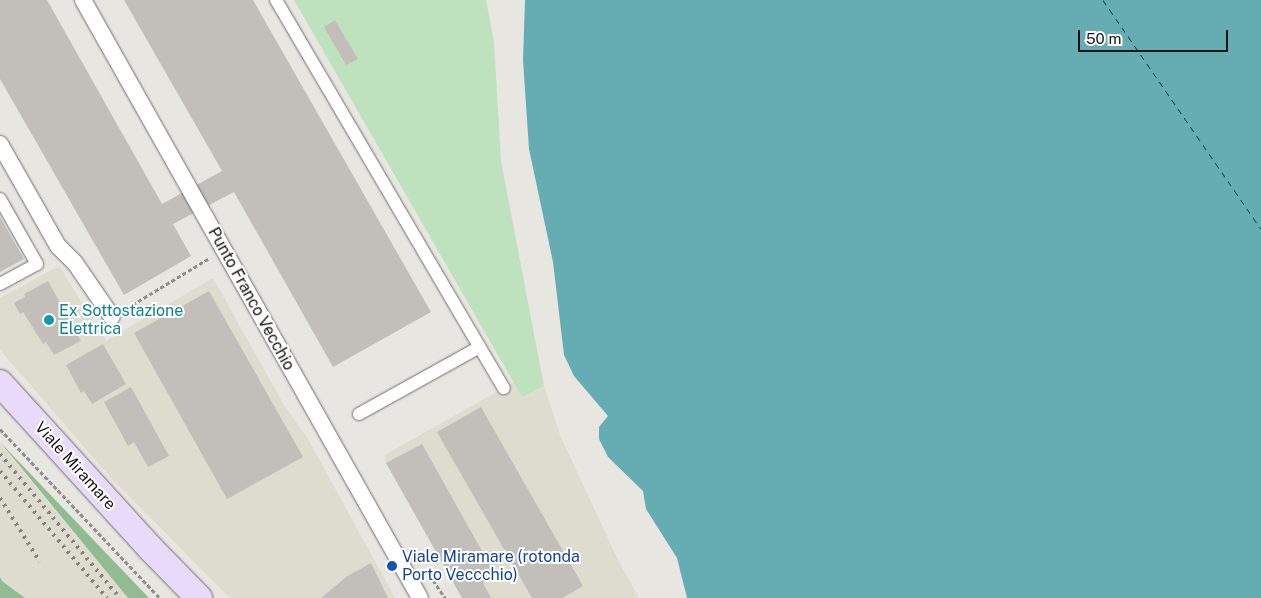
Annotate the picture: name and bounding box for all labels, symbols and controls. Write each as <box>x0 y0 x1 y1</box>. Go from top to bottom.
scale bar <box>1081 20 1231 52</box>
text: 50 m <box>1086 30 1121 47</box>
street label: Punto Franco Vecchio <box>204 224 298 374</box>
place label: Ex Sottostazione Elettrica <box>59 301 183 339</box>
marker: Ex Sottostazione Elettrica <box>43 314 55 326</box>
street label: Viale Miramare <box>30 418 120 514</box>
place label: Viale Miramare (rotonda Porto Veccchio) <box>402 547 580 585</box>
marker: Viale Miramare (rotonda Porto Veccchio) <box>386 560 398 572</box>

